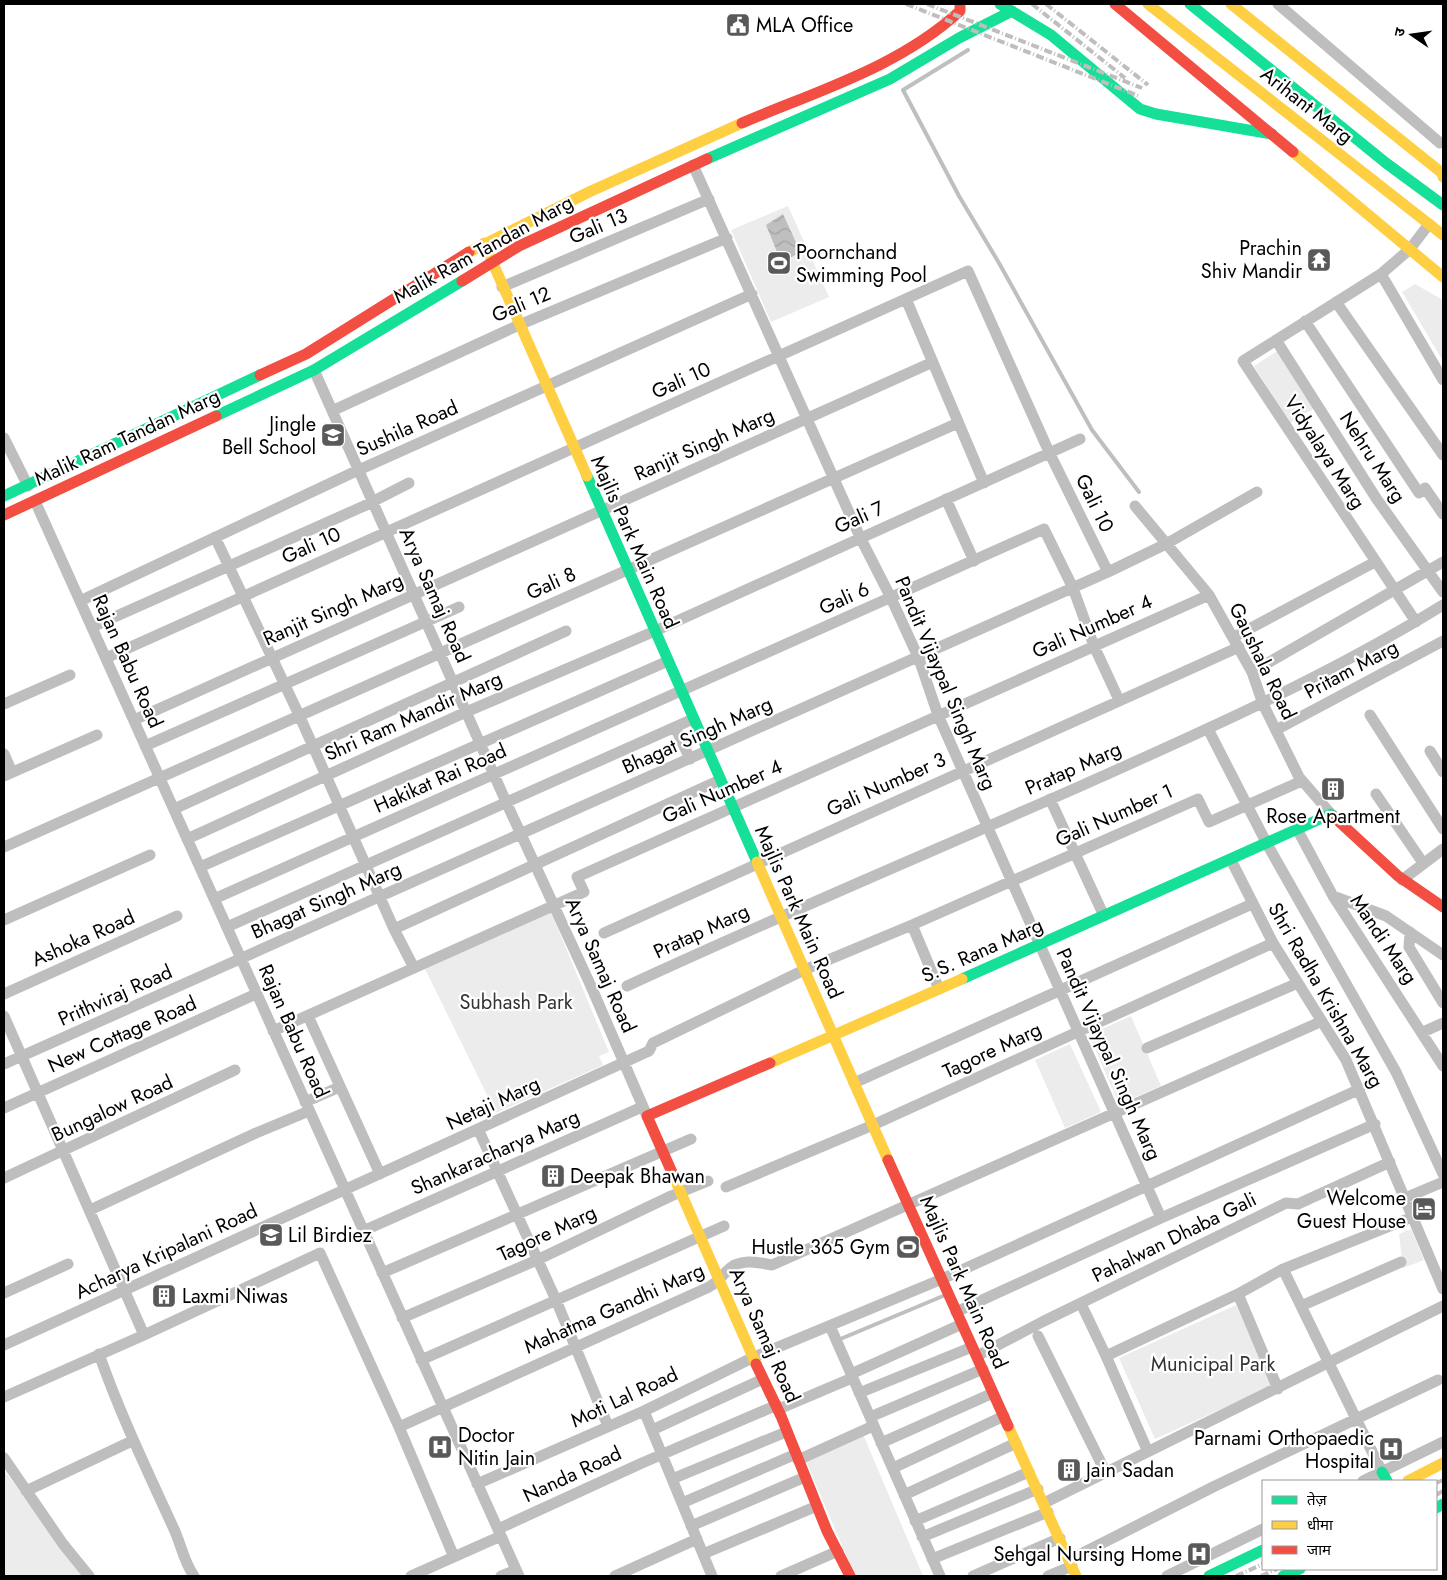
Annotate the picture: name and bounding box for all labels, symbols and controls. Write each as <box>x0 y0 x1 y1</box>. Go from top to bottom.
north arrow <box>1387 10 1437 60</box>
place label: MLA Office <box>756 11 853 40</box>
public building icon: MLA Office <box>725 12 751 38</box>
text: उ <box>1389 25 1410 38</box>
street label: Arihant Marg <box>1254 60 1359 151</box>
street label: Malik Ram Tandan Marg <box>388 188 578 311</box>
street label: Gali 13 <box>565 201 632 252</box>
place label: Prachin Shiv Mandir <box>1201 234 1302 286</box>
place label: Poornchand Swimming Pool <box>796 238 927 290</box>
temple icon: Prachin Shiv Mandir <box>1306 247 1332 273</box>
sports icon: Poornchand Swimming Pool <box>766 250 792 276</box>
street label: Gali 12 <box>487 279 555 330</box>
street label: Gali 10 <box>647 355 715 406</box>
street label: Malik Ram Tandan Marg <box>30 382 225 493</box>
street label: Vidyalaya Marg <box>1277 390 1372 515</box>
street label: Sushila Road <box>352 393 463 464</box>
street label: Ranjit Singh Marg <box>629 401 779 488</box>
street label: Nehru Marg <box>1332 406 1413 509</box>
place label: Jingle Bell School <box>222 410 316 462</box>
school or university icon: Jingle Bell School <box>320 422 346 448</box>
street label: Majlis Park Main Road <box>583 451 686 634</box>
street label: Gali 10 <box>1068 469 1121 537</box>
street label: Gali 7 <box>830 494 889 541</box>
street label: Gali 10 <box>277 520 345 571</box>
street label: Arya Samaj Road <box>392 523 477 667</box>
street label: Gali 8 <box>522 560 581 607</box>
street label: Ranjit Singh Marg <box>258 566 408 653</box>
street label: Pandit Vijaypal Singh Marg <box>887 572 1004 795</box>
street label: Gali 6 <box>814 575 874 622</box>
street label: Gali Number 4 <box>1027 587 1157 666</box>
street label: Rajan Babu Road <box>85 590 170 733</box>
street label: Gaushala Road <box>1222 598 1303 725</box>
street label: Pritam Marg <box>1299 633 1403 706</box>
street label: Shri Ram Mandir Marg <box>320 664 507 769</box>
street label: Bhagat Singh Marg <box>618 689 777 782</box>
street label: Pratap Marg <box>1020 734 1126 803</box>
street label: Hakikat Rai Road <box>369 736 511 821</box>
street label: Gali Number 3 <box>822 745 951 824</box>
street label: Gali Number 4 <box>657 752 787 831</box>
building icon: Rose Apartment <box>1320 776 1346 802</box>
street label: Gali Number 1 <box>1051 777 1178 854</box>
place label: Rose Apartment <box>1266 802 1400 831</box>
street label: Majlis Park Main Road <box>747 821 850 1004</box>
street label: Bhagat Singh Marg <box>247 854 406 947</box>
street label: Mandi Marg <box>1343 889 1424 990</box>
street label: Arya Samaj Road <box>558 893 643 1037</box>
street label: Pratap Marg <box>649 897 754 966</box>
street label: Shri Radha Krishna Marg <box>1261 897 1391 1093</box>
street label: Ashoka Road <box>27 903 139 974</box>
street label: S.S. Rana Marg <box>917 911 1048 990</box>
street label: Pandit Vijaypal Singh Marg <box>1049 943 1168 1165</box>
street label: Prithviraj Road <box>53 957 177 1034</box>
street label: Rajan Babu Road <box>251 960 336 1103</box>
park label: Subhash Park <box>459 988 573 1017</box>
street label: New Cottage Road <box>43 989 201 1080</box>
street label: Tagore Marg <box>938 1015 1046 1086</box>
street label: Bungalow Road <box>47 1068 178 1149</box>
street label: Netaji Marg <box>442 1069 545 1138</box>
street label: Shankaracharya Marg <box>406 1102 584 1203</box>
place label: Deepak Bhawan <box>570 1162 705 1191</box>
building icon: Deepak Bhawan <box>540 1163 566 1189</box>
place label: Welcome Guest House <box>1297 1184 1406 1236</box>
street label: Pahalwan Dhaba Gali <box>1087 1185 1262 1290</box>
street label: Majlis Park Main Road <box>912 1191 1015 1374</box>
street label: Acharya Kripalani Road <box>70 1196 262 1306</box>
hotel icon: Welcome Guest House <box>1411 1196 1437 1222</box>
street label: Tagore Marg <box>493 1198 601 1269</box>
place label: Lil Birdiez <box>288 1221 372 1250</box>
school or university icon: Lil Birdiez <box>258 1222 284 1248</box>
place label: Hustle 365 Gym <box>752 1233 890 1262</box>
sports icon: Hustle 365 Gym <box>895 1234 921 1260</box>
street label: Mahatma Gandhi Marg <box>519 1256 709 1361</box>
street label: Arya Samaj Road <box>722 1263 807 1407</box>
place label: Laxmi Niwas <box>182 1282 288 1311</box>
building icon: Laxmi Niwas <box>151 1283 177 1309</box>
park label: Municipal Park <box>1151 1350 1275 1379</box>
street label: Moti Lal Road <box>566 1360 683 1435</box>
place label: Doctor Nitin Jain <box>458 1421 535 1473</box>
place label: Parnami Orthopaedic Hospital <box>1194 1424 1374 1476</box>
hospital icon: Doctor Nitin Jain <box>427 1434 453 1460</box>
hospital icon: Parnami Orthopaedic Hospital <box>1378 1436 1404 1462</box>
street label: Nanda Road <box>518 1439 626 1510</box>
place label: Jain Sadan <box>1083 1456 1174 1485</box>
building icon: Jain Sadan <box>1056 1457 1082 1483</box>
legend <box>1262 1480 1437 1570</box>
text: तेज़ <box>1307 1489 1328 1511</box>
text: धीमा <box>1307 1514 1334 1536</box>
text: जाम <box>1307 1539 1332 1561</box>
place label: Sehgal Nursing Home <box>993 1540 1182 1569</box>
hospital icon: Sehgal Nursing Home <box>1186 1541 1212 1567</box>

